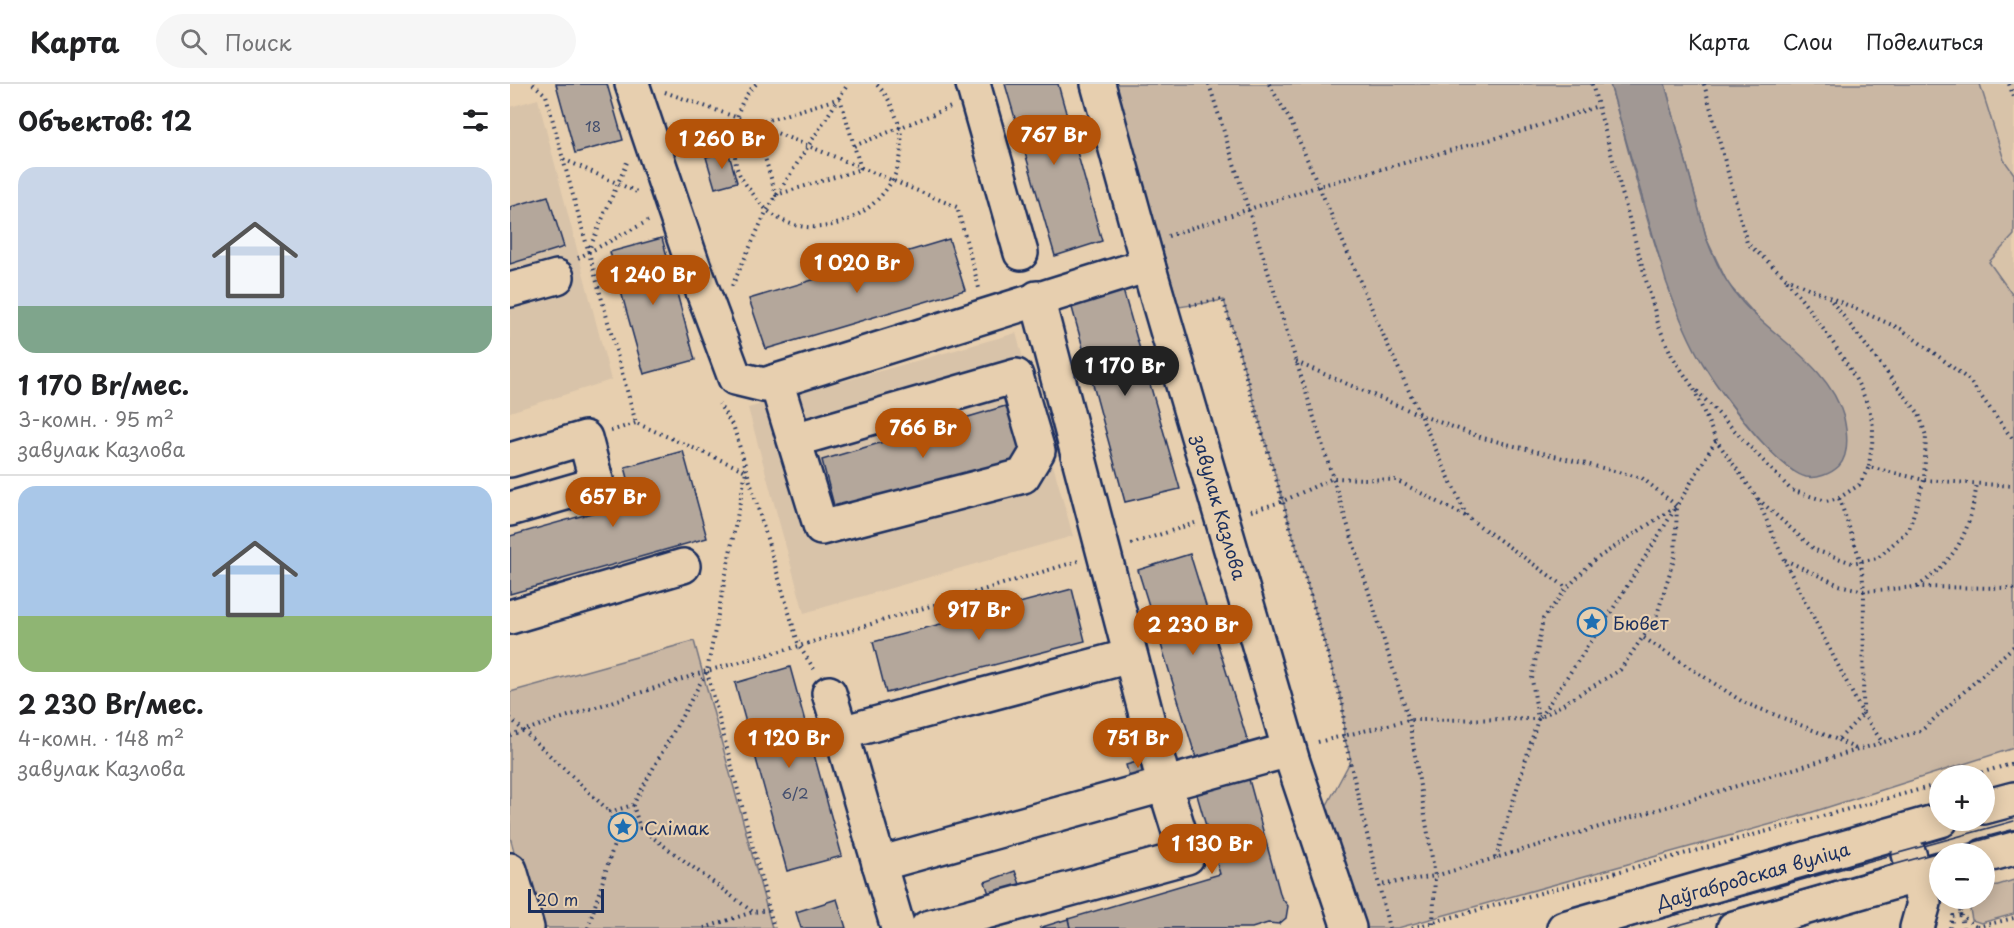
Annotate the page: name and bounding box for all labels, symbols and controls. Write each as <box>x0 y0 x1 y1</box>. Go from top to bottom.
search box <box>156 14 576 68</box>
text: Карта <box>30 20 120 63</box>
icon: search <box>177 25 210 58</box>
text: Поиск <box>225 25 292 58</box>
text: Карта <box>1688 25 1750 57</box>
text: Слои <box>1783 25 1833 57</box>
text: Поделиться <box>1866 25 1984 57</box>
text: Объектов: 12 <box>18 101 192 140</box>
icon: filters <box>459 104 492 137</box>
house number: 18 <box>585 114 601 137</box>
pin: 767 Br <box>1005 115 1103 166</box>
pin: 1 260 Br <box>660 119 784 170</box>
text: 767 Br <box>1021 119 1087 149</box>
text: 1 260 Br <box>679 123 765 153</box>
icon: home <box>201 206 309 314</box>
pin: 1 020 Br <box>795 243 919 294</box>
text: 1 020 Br <box>814 247 900 277</box>
pin: 1 240 Br <box>591 255 715 306</box>
text: 1 240 Br <box>610 259 696 289</box>
pin: 1 170 Br <box>1063 346 1187 397</box>
text: 1 170 Br <box>1085 350 1165 380</box>
text: 1 170 Br/мес. <box>18 365 189 404</box>
text: 3-комн. · 95 m² <box>18 404 174 434</box>
pin: 766 Br <box>874 408 972 459</box>
text: 766 Br <box>889 412 957 442</box>
street label: завулак Казлова <box>1186 430 1254 584</box>
text: завулак Казлова <box>18 434 185 464</box>
pin: 657 Br <box>564 477 662 528</box>
text: 657 Br <box>579 481 647 511</box>
icon: home <box>201 525 309 633</box>
pin: 917 Br <box>930 590 1028 641</box>
text: 917 Br <box>948 594 1010 624</box>
pin: 2 230 Br <box>1131 605 1255 656</box>
place icon: Бювет <box>1576 606 1608 638</box>
text: 2 230 Br <box>1148 609 1238 639</box>
place label: Бювет <box>1613 609 1669 636</box>
text: 2 230 Br/мес. <box>18 684 204 723</box>
pin: 1 120 Br <box>727 718 851 769</box>
pin: 751 Br <box>1089 718 1187 769</box>
text: 1 120 Br <box>748 722 830 752</box>
text: 751 Br <box>1107 722 1169 752</box>
text: 4-комн. · 148 m² <box>18 723 184 753</box>
text: завулак Казлова <box>18 753 185 783</box>
map controls <box>1929 765 1995 909</box>
button: + <box>1929 765 1995 831</box>
house number: 6/2 <box>781 781 809 804</box>
place icon: Слімак <box>607 811 639 843</box>
place label: Слімак <box>644 814 709 841</box>
pin: 1 130 Br <box>1150 824 1274 875</box>
text: 1 130 Br <box>1172 828 1252 858</box>
street label: Даўгабродская вуліца <box>1652 834 1853 916</box>
button: − <box>1929 843 1995 909</box>
scale bar <box>528 886 604 914</box>
text: 20 m <box>537 887 578 911</box>

